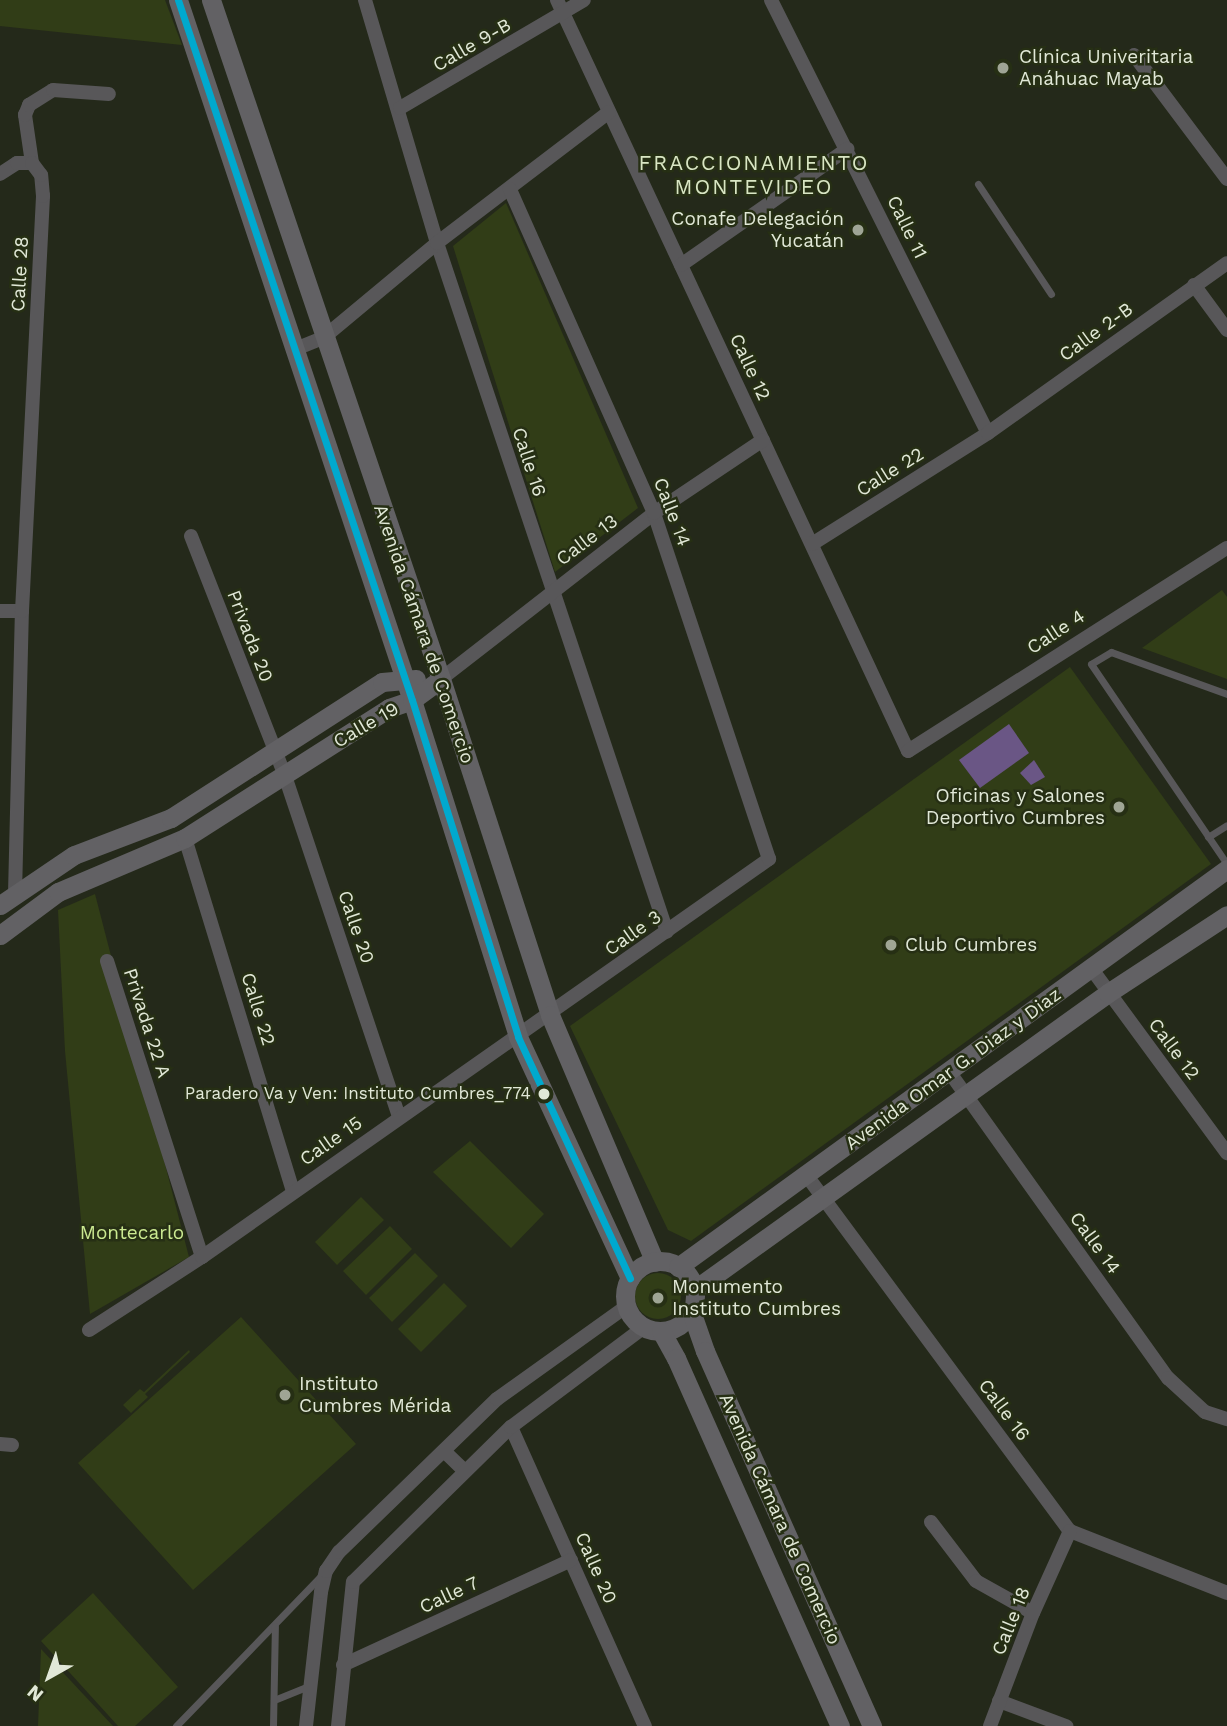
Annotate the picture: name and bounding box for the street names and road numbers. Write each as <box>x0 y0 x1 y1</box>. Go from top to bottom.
street label: Calle 9-B <box>429 13 515 77</box>
street label: Calle 11 <box>882 192 932 262</box>
street label: Calle 28 <box>7 236 33 312</box>
street label: Calle 2-B <box>1055 298 1137 366</box>
street label: Calle 12 <box>725 330 775 404</box>
street label: Calle 16 <box>507 424 551 500</box>
street label: Calle 22 <box>852 442 928 502</box>
street label: Calle 14 <box>648 474 696 550</box>
street label: Avenida Cámara de Comercio <box>369 501 479 767</box>
street label: Calle 13 <box>552 509 622 571</box>
street label: Privada 20 <box>222 587 278 685</box>
street label: Calle 4 <box>1023 605 1089 659</box>
street label: Calle 19 <box>329 697 403 753</box>
street label: Calle 20 <box>333 887 379 967</box>
street label: Calle 3 <box>600 905 666 961</box>
street label: Privada 22 A <box>118 965 176 1081</box>
street label: Calle 22 <box>236 970 280 1048</box>
street label: Avenida Omar G. Diaz y Diaz <box>840 982 1066 1156</box>
street label: Calle 12 <box>1143 1014 1205 1084</box>
street label: Calle 15 <box>295 1111 367 1171</box>
street label: Calle 14 <box>1065 1207 1125 1279</box>
street label: Calle 16 <box>973 1374 1035 1446</box>
street label: Avenida Cámara de Comercio <box>714 1389 846 1649</box>
street label: Calle 20 <box>570 1529 622 1607</box>
street label: Calle 7 <box>415 1571 483 1619</box>
street label: Calle 18 <box>987 1583 1035 1659</box>

